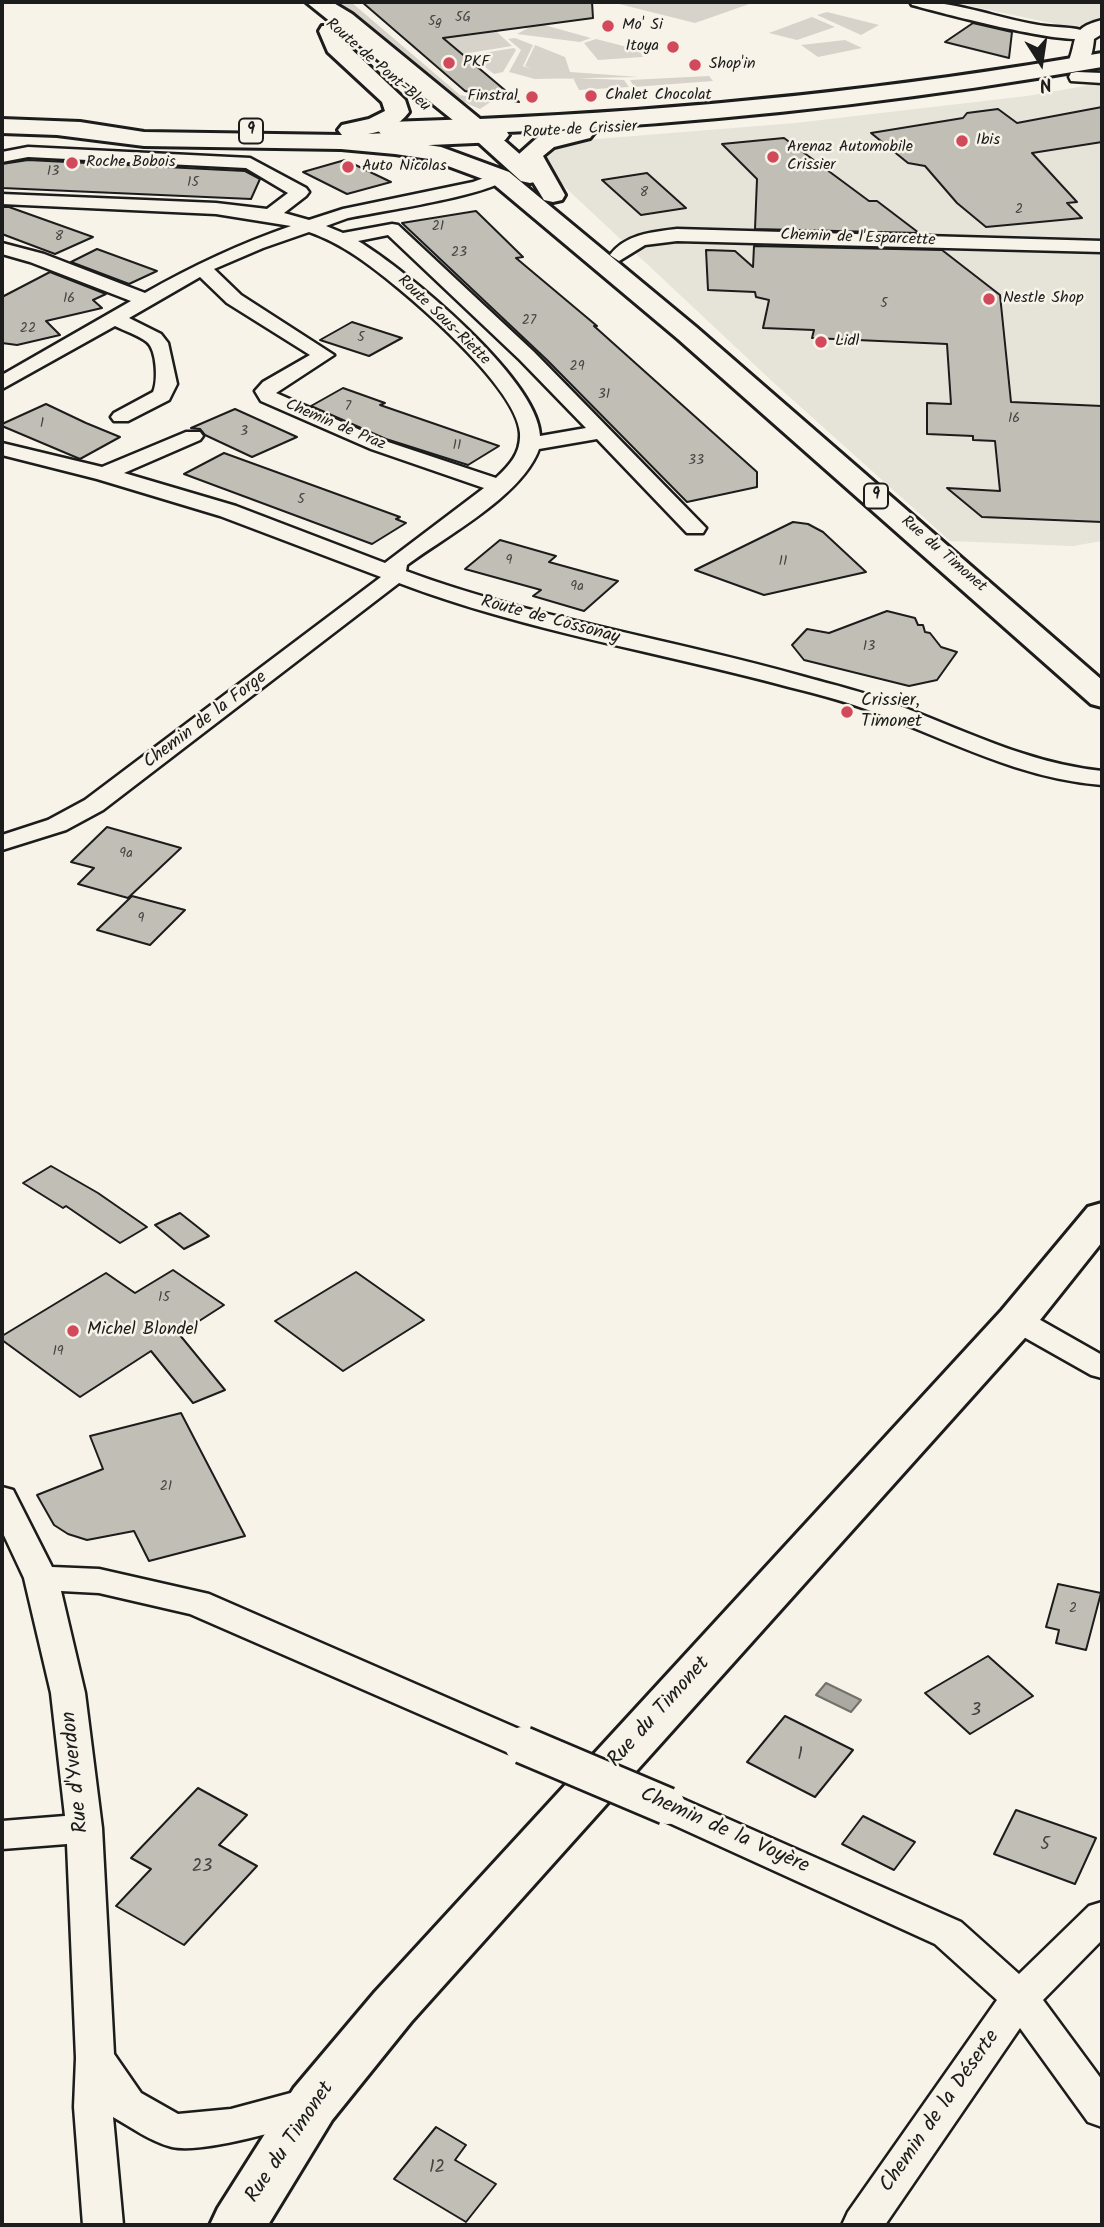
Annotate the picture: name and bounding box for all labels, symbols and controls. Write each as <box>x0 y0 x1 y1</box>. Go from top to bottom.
house number: 5G <box>455 11 471 27</box>
street label: Route de Pont-Bleu <box>321 15 433 117</box>
house number: 5g <box>428 15 442 31</box>
place label: Mo' Si <box>622 16 663 36</box>
marker: Mo' Si <box>600 18 616 34</box>
north arrow <box>1006 28 1076 98</box>
place label: Itoya <box>626 37 659 57</box>
marker: Itoya <box>665 39 681 55</box>
place label: PKF <box>463 53 490 73</box>
marker: PKF <box>441 55 457 71</box>
place label: Shop'in <box>709 55 756 75</box>
marker: Shop'in <box>687 57 703 73</box>
text: N <box>1036 68 1054 99</box>
place label: Chalet Chocolat <box>605 86 712 106</box>
place label: Finstral <box>468 87 518 107</box>
marker: Chalet Chocolat <box>583 88 599 104</box>
marker: Finstral <box>524 89 540 105</box>
street label: Route de Crissier <box>522 118 638 144</box>
road number: 9 <box>239 119 263 144</box>
place label: Ibis <box>976 131 1000 151</box>
marker: Ibis <box>954 133 970 149</box>
place label: Arenaz Automobile Crissier <box>787 138 913 176</box>
marker: Arenaz Automobile Crissier <box>765 149 781 165</box>
place label: Roche Bobois <box>86 153 176 173</box>
marker: Roche Bobois <box>64 155 80 171</box>
place label: Auto Nicolas <box>362 157 447 177</box>
marker: Auto Nicolas <box>340 159 356 175</box>
house number: 13 <box>47 165 59 181</box>
house number: 15 <box>187 176 199 192</box>
house number: 8 <box>640 186 648 202</box>
house number: 2 <box>1015 203 1023 219</box>
house number: 21 <box>432 220 444 236</box>
street label: Chemin de l'Esparcette <box>780 227 936 251</box>
house number: 8 <box>55 230 63 246</box>
house number: 23 <box>451 246 467 262</box>
street label: Route Sous-Riette <box>393 272 493 370</box>
place label: Nestle Shop <box>1003 289 1084 309</box>
marker: Nestle Shop <box>981 291 997 307</box>
house number: 16 <box>63 292 75 308</box>
house number: 5 <box>880 297 888 313</box>
house number: 27 <box>522 314 536 330</box>
house number: 22 <box>20 322 36 338</box>
house number: 5 <box>357 331 365 347</box>
place label: Lidl <box>835 332 859 352</box>
marker: Lidl <box>813 334 829 350</box>
house number: 29 <box>570 360 584 376</box>
house number: 31 <box>598 388 610 404</box>
street label: Chemin de Praz <box>282 396 388 456</box>
house number: 7 <box>345 400 351 416</box>
house number: 16 <box>1008 412 1020 428</box>
house number: 1 <box>40 417 44 433</box>
house number: 3 <box>240 425 248 441</box>
house number: 11 <box>453 439 461 455</box>
house number: 33 <box>688 454 704 470</box>
road number: 9 <box>864 484 888 509</box>
house number: 5 <box>297 493 305 509</box>
street label: Rue du Timonet <box>896 513 990 597</box>
house number: 9 <box>506 554 512 570</box>
house number: 11 <box>779 555 787 571</box>
house number: 9a <box>570 580 584 596</box>
street label: Route de Cossonay <box>478 592 622 650</box>
house number: 13 <box>863 640 875 656</box>
street label: Chemin de la Forge <box>140 668 272 774</box>
place label: Crissier, Timonet <box>861 691 922 734</box>
marker: Crissier, Timonet <box>839 704 855 720</box>
house number: 9a <box>119 847 133 863</box>
house number: 9 <box>138 912 144 928</box>
house number: 15 <box>158 1291 170 1307</box>
place label: Michel Blondel <box>87 1320 198 1342</box>
marker: Michel Blondel <box>65 1323 81 1339</box>
house number: 19 <box>52 1345 64 1361</box>
house number: 21 <box>160 1480 172 1496</box>
house number: 2 <box>1069 1602 1077 1618</box>
street label: Rue du Timonet <box>604 1652 716 1774</box>
house number: 3 <box>971 1701 981 1723</box>
street label: Rue d'Yverdon <box>58 1710 96 1834</box>
house number: 1 <box>797 1745 803 1767</box>
street label: Chemin de la Voyère <box>636 1783 812 1881</box>
house number: 5 <box>1040 1835 1050 1857</box>
house number: 23 <box>192 1857 212 1879</box>
street label: Chemin de la Déserte <box>876 2026 1006 2198</box>
street label: Rue du Timonet <box>241 2078 341 2208</box>
house number: 12 <box>429 2158 445 2180</box>

